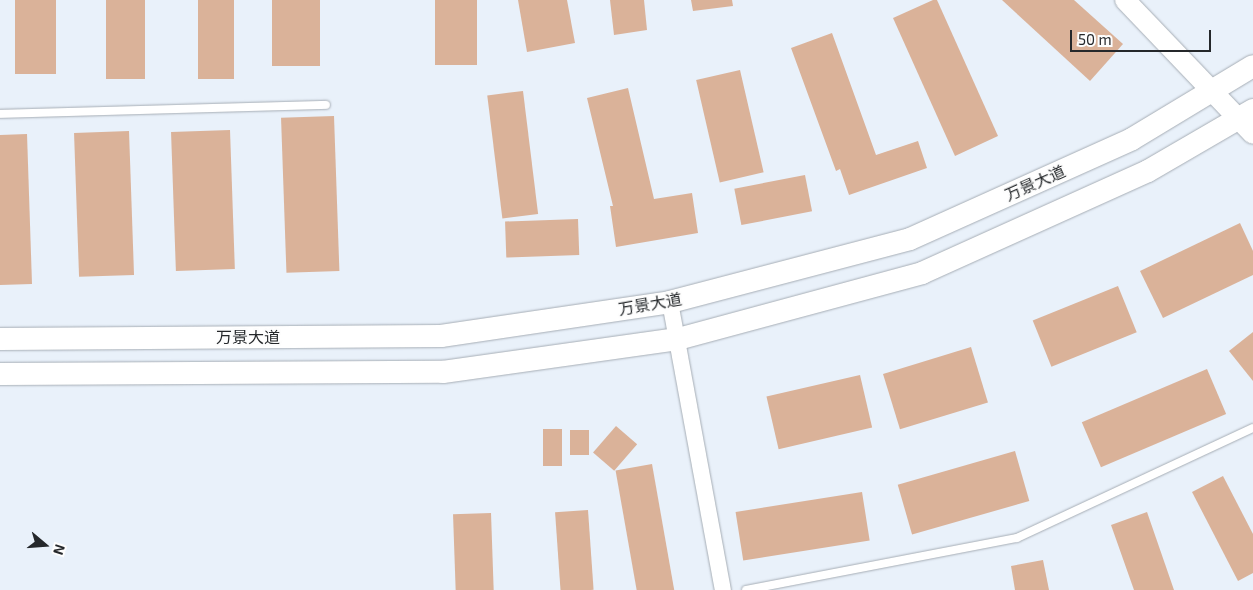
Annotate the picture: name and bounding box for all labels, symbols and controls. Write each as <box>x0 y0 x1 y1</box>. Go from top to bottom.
scale bar <box>1073 20 1214 52</box>
text: 50 m <box>1078 30 1112 48</box>
street label: 万景大道 <box>1002 161 1068 205</box>
street label: 万景大道 <box>617 289 683 319</box>
street label: 万景大道 <box>216 327 280 347</box>
north arrow <box>20 520 70 570</box>
text: N <box>50 542 69 557</box>

